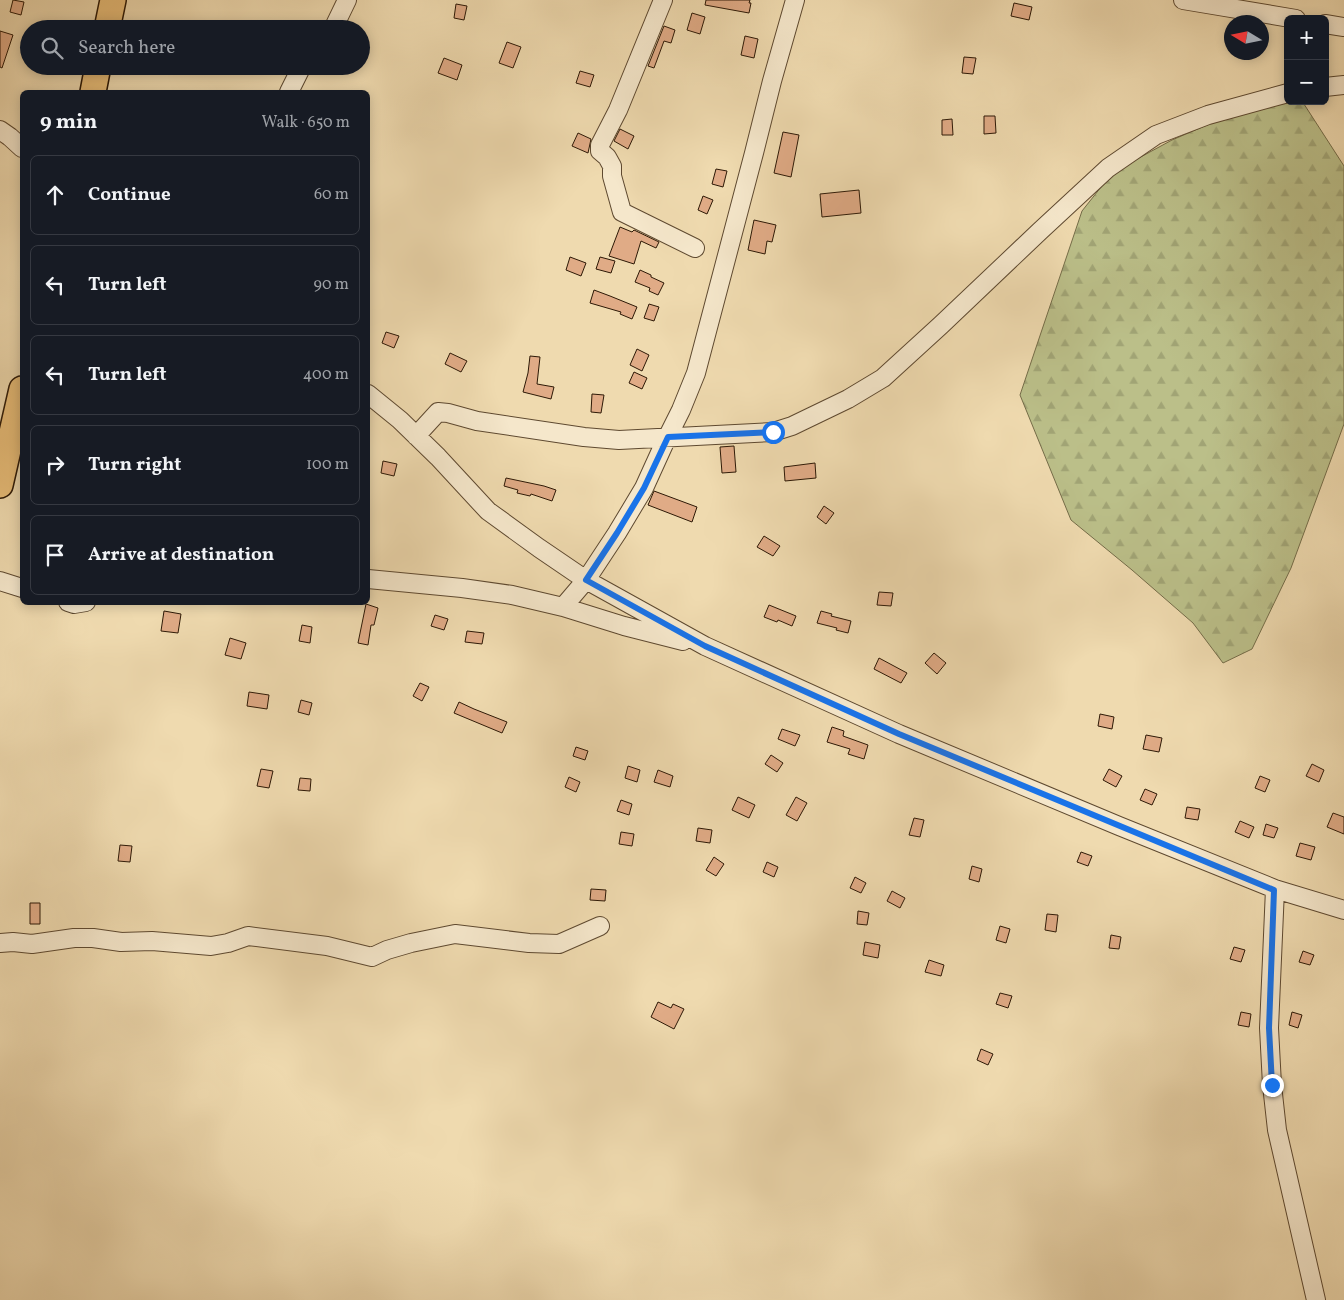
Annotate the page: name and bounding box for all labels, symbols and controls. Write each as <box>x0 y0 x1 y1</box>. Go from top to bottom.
north arrow <box>1224 15 1269 60</box>
map controls <box>1284 15 1329 105</box>
button: + <box>1284 15 1329 60</box>
search box <box>20 20 370 75</box>
icon: search <box>38 34 66 62</box>
text: Search here <box>78 35 175 61</box>
button: − <box>1284 60 1329 105</box>
text: 9 min <box>40 108 97 137</box>
text: Walk · 650 m <box>262 112 350 134</box>
icon: ahead <box>41 181 69 209</box>
text: Continue <box>88 182 171 208</box>
text: 60 m <box>314 184 349 206</box>
icon: left <box>41 271 69 299</box>
text: Turn left <box>88 272 167 298</box>
text: 90 m <box>313 274 349 296</box>
icon: left <box>41 361 69 389</box>
text: Turn left <box>88 362 167 388</box>
text: 400 m <box>303 364 349 386</box>
route start <box>762 421 785 444</box>
icon: right <box>41 451 69 479</box>
text: Turn right <box>88 452 181 478</box>
text: 100 m <box>306 454 349 476</box>
icon: arrive <box>41 541 69 569</box>
text: Arrive at destination <box>88 542 274 568</box>
route end <box>1261 1074 1284 1097</box>

